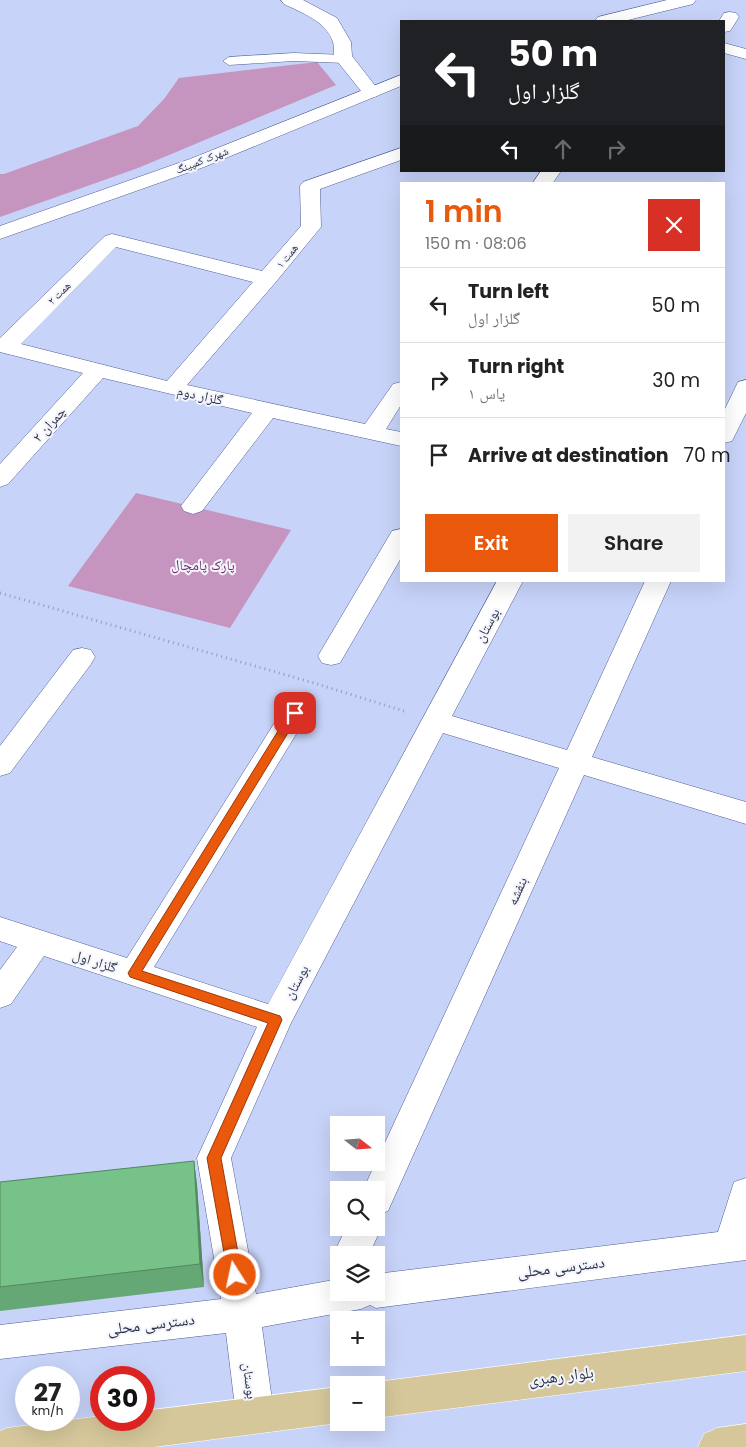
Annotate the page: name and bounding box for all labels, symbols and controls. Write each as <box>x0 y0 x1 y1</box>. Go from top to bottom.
text: 50 m <box>508 29 598 78</box>
icon: left <box>425 40 490 105</box>
text: گلزار اول <box>508 76 580 107</box>
icon: left <box>496 135 524 163</box>
icon: ahead <box>549 135 577 163</box>
icon: right <box>602 135 630 163</box>
street label: شهرک کمپینگ <box>173 143 231 177</box>
text: 1 min <box>425 190 503 233</box>
button: close <box>648 199 700 251</box>
text: 150 m · 08:06 <box>425 232 527 255</box>
street label: همت ۱ <box>272 240 302 272</box>
street label: همت ۲ <box>44 278 74 308</box>
text: Turn left <box>468 278 549 305</box>
icon: left <box>425 291 453 319</box>
text: 50 m <box>651 292 700 319</box>
text: گلزار اول <box>468 307 520 330</box>
text: Turn right <box>468 353 564 380</box>
icon: right <box>425 366 453 394</box>
text: 30 m <box>652 367 700 394</box>
street label: گلزار دوم <box>175 380 225 410</box>
text: یاس ۱ <box>468 382 505 405</box>
street label: چمران ۲ <box>28 402 71 446</box>
icon: arrive <box>425 441 453 469</box>
text: Arrive at destination <box>468 442 669 469</box>
text: 70 m <box>684 442 731 469</box>
button: Exit <box>425 514 558 572</box>
button: Share <box>568 514 700 572</box>
park label: پارک پامچال <box>171 555 235 575</box>
street label: بوستان <box>470 604 504 646</box>
pin <box>274 692 316 734</box>
icon: arrive <box>281 699 309 727</box>
street label: بنفشه <box>502 874 532 908</box>
street label: گلزار اول <box>70 944 120 978</box>
street label: بوستان <box>279 961 313 1003</box>
north arrow <box>330 1116 385 1171</box>
map controls <box>330 1116 385 1431</box>
button: search <box>330 1181 385 1236</box>
button: layers <box>330 1246 385 1301</box>
position arrow <box>208 1248 260 1300</box>
street label: دسترسی محلی <box>516 1250 606 1284</box>
street label: دسترسی محلی <box>106 1307 196 1341</box>
button: + <box>330 1311 385 1366</box>
street label: بلوار رهبری <box>527 1361 595 1391</box>
street label: بوستان <box>238 1362 262 1400</box>
speed limit sign: 30 <box>90 1366 155 1431</box>
text: 27 <box>34 1375 61 1410</box>
button: − <box>330 1376 385 1431</box>
text: km/h <box>32 1402 63 1419</box>

